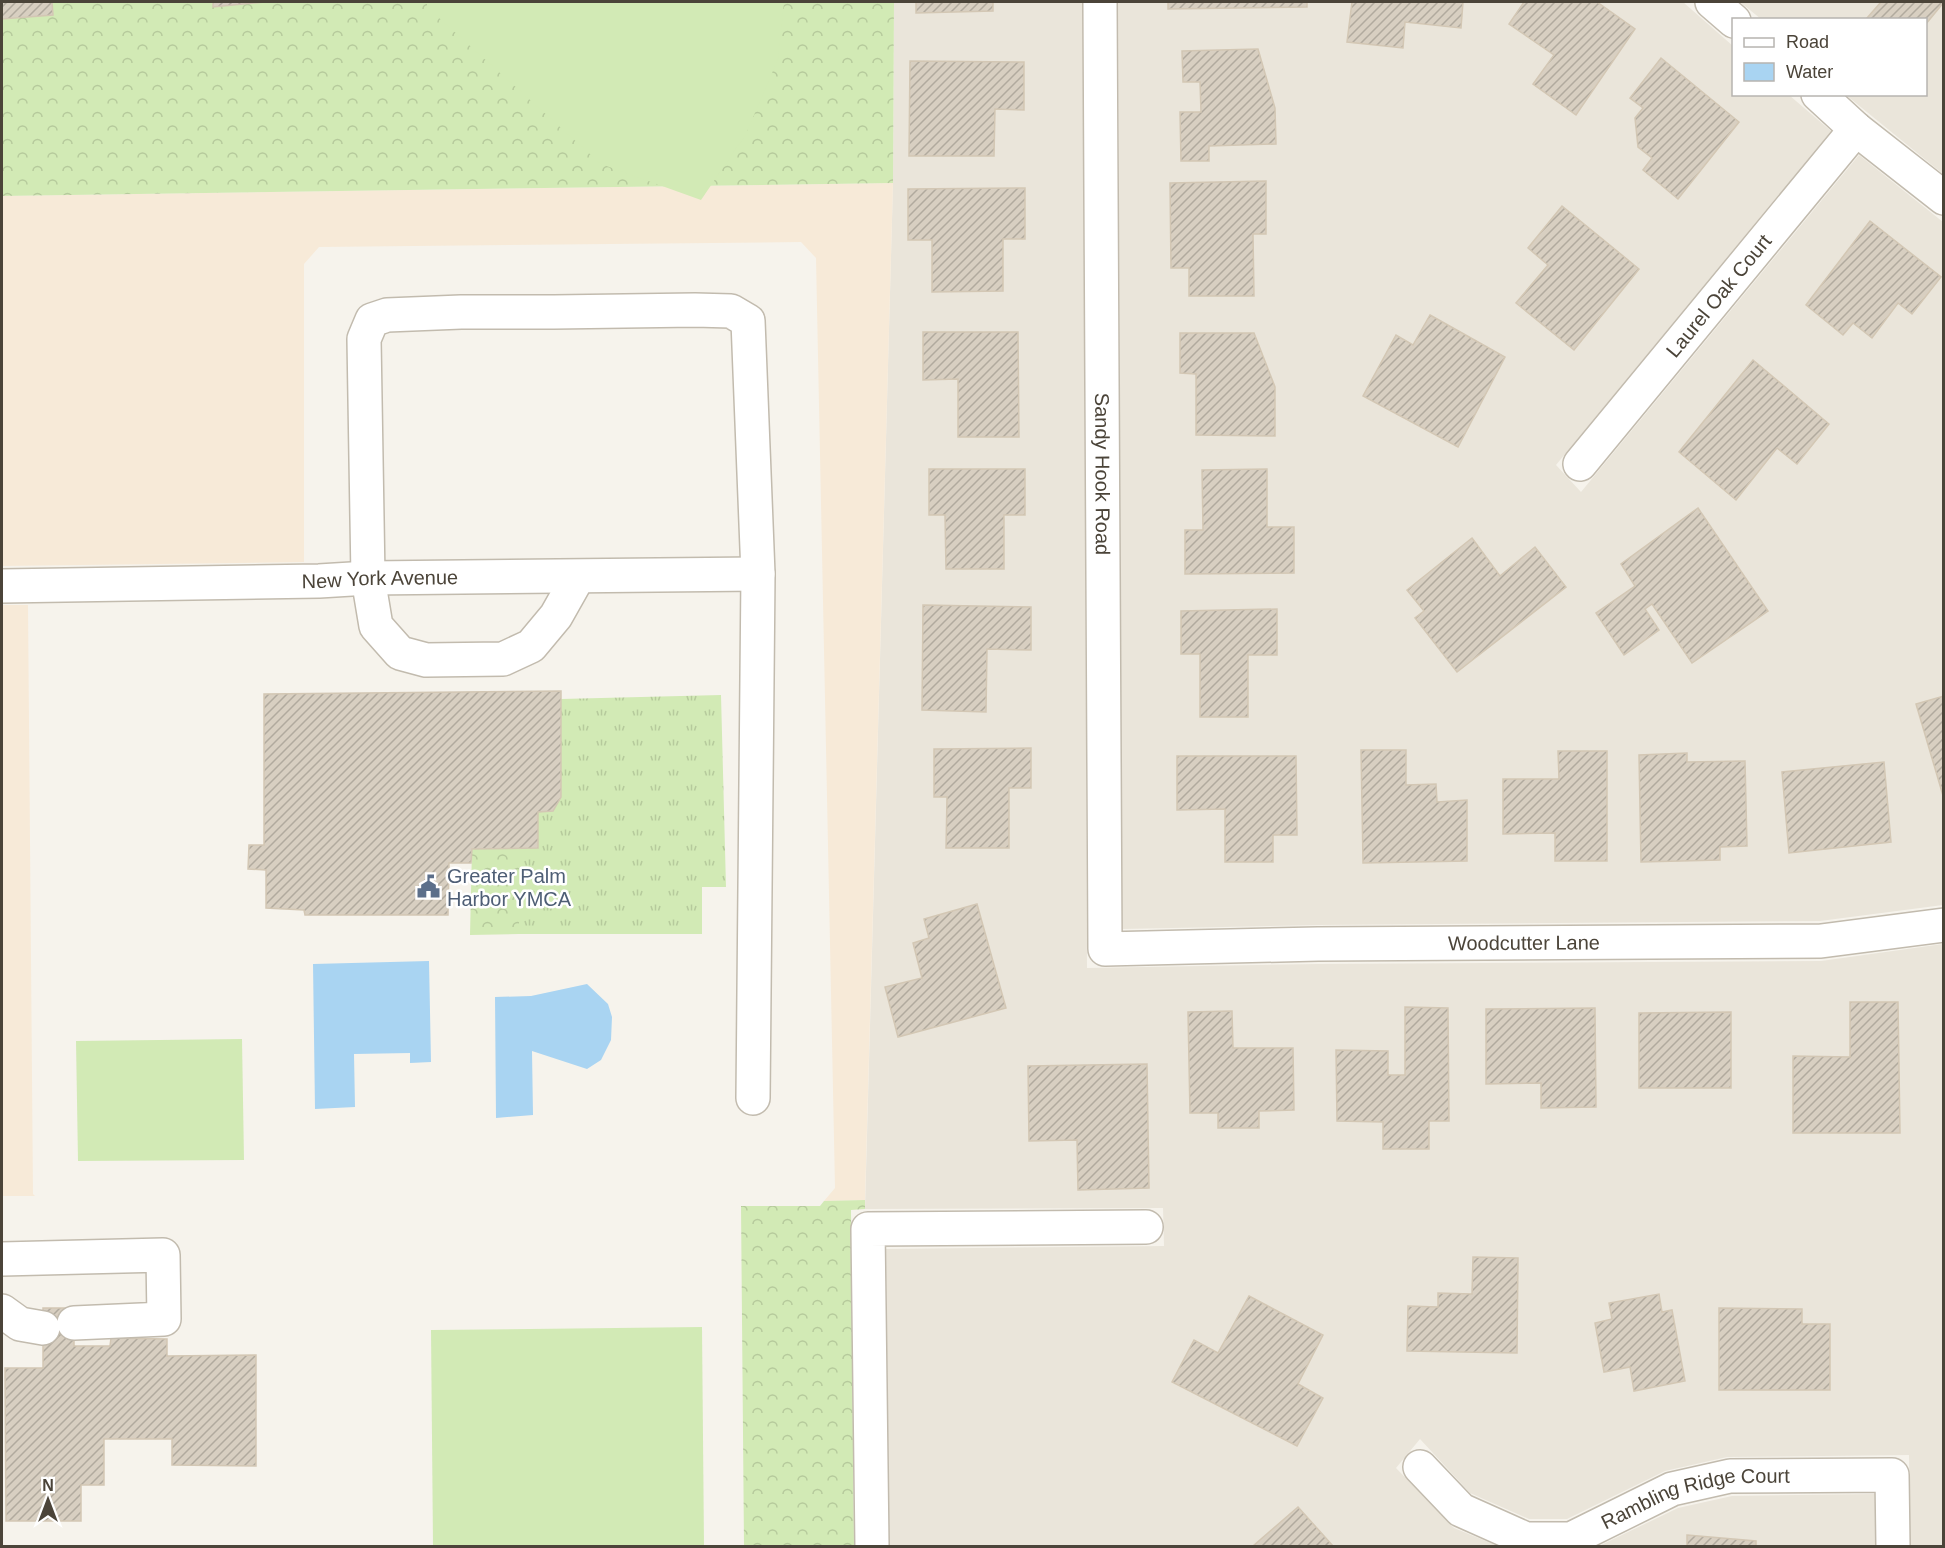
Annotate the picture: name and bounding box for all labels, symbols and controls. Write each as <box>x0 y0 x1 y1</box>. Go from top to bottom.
legend <box>1732 18 1927 96</box>
text: Road <box>1786 32 1829 52</box>
text: Water <box>1786 62 1833 82</box>
street label: Laurel Oak Court <box>1662 230 1776 362</box>
street label: Sandy Hook Road <box>1091 393 1114 555</box>
street label: New York Avenue <box>302 566 458 592</box>
place label: Greater Palm Harbor YMCA <box>447 865 572 910</box>
public building icon: Greater Palm Harbor YMCA <box>416 874 442 900</box>
street label: Woodcutter Lane <box>1448 931 1600 954</box>
street label: Rambling Ridge Court <box>1597 1464 1790 1533</box>
north arrow <box>18 1470 78 1530</box>
text: N <box>42 1477 54 1494</box>

